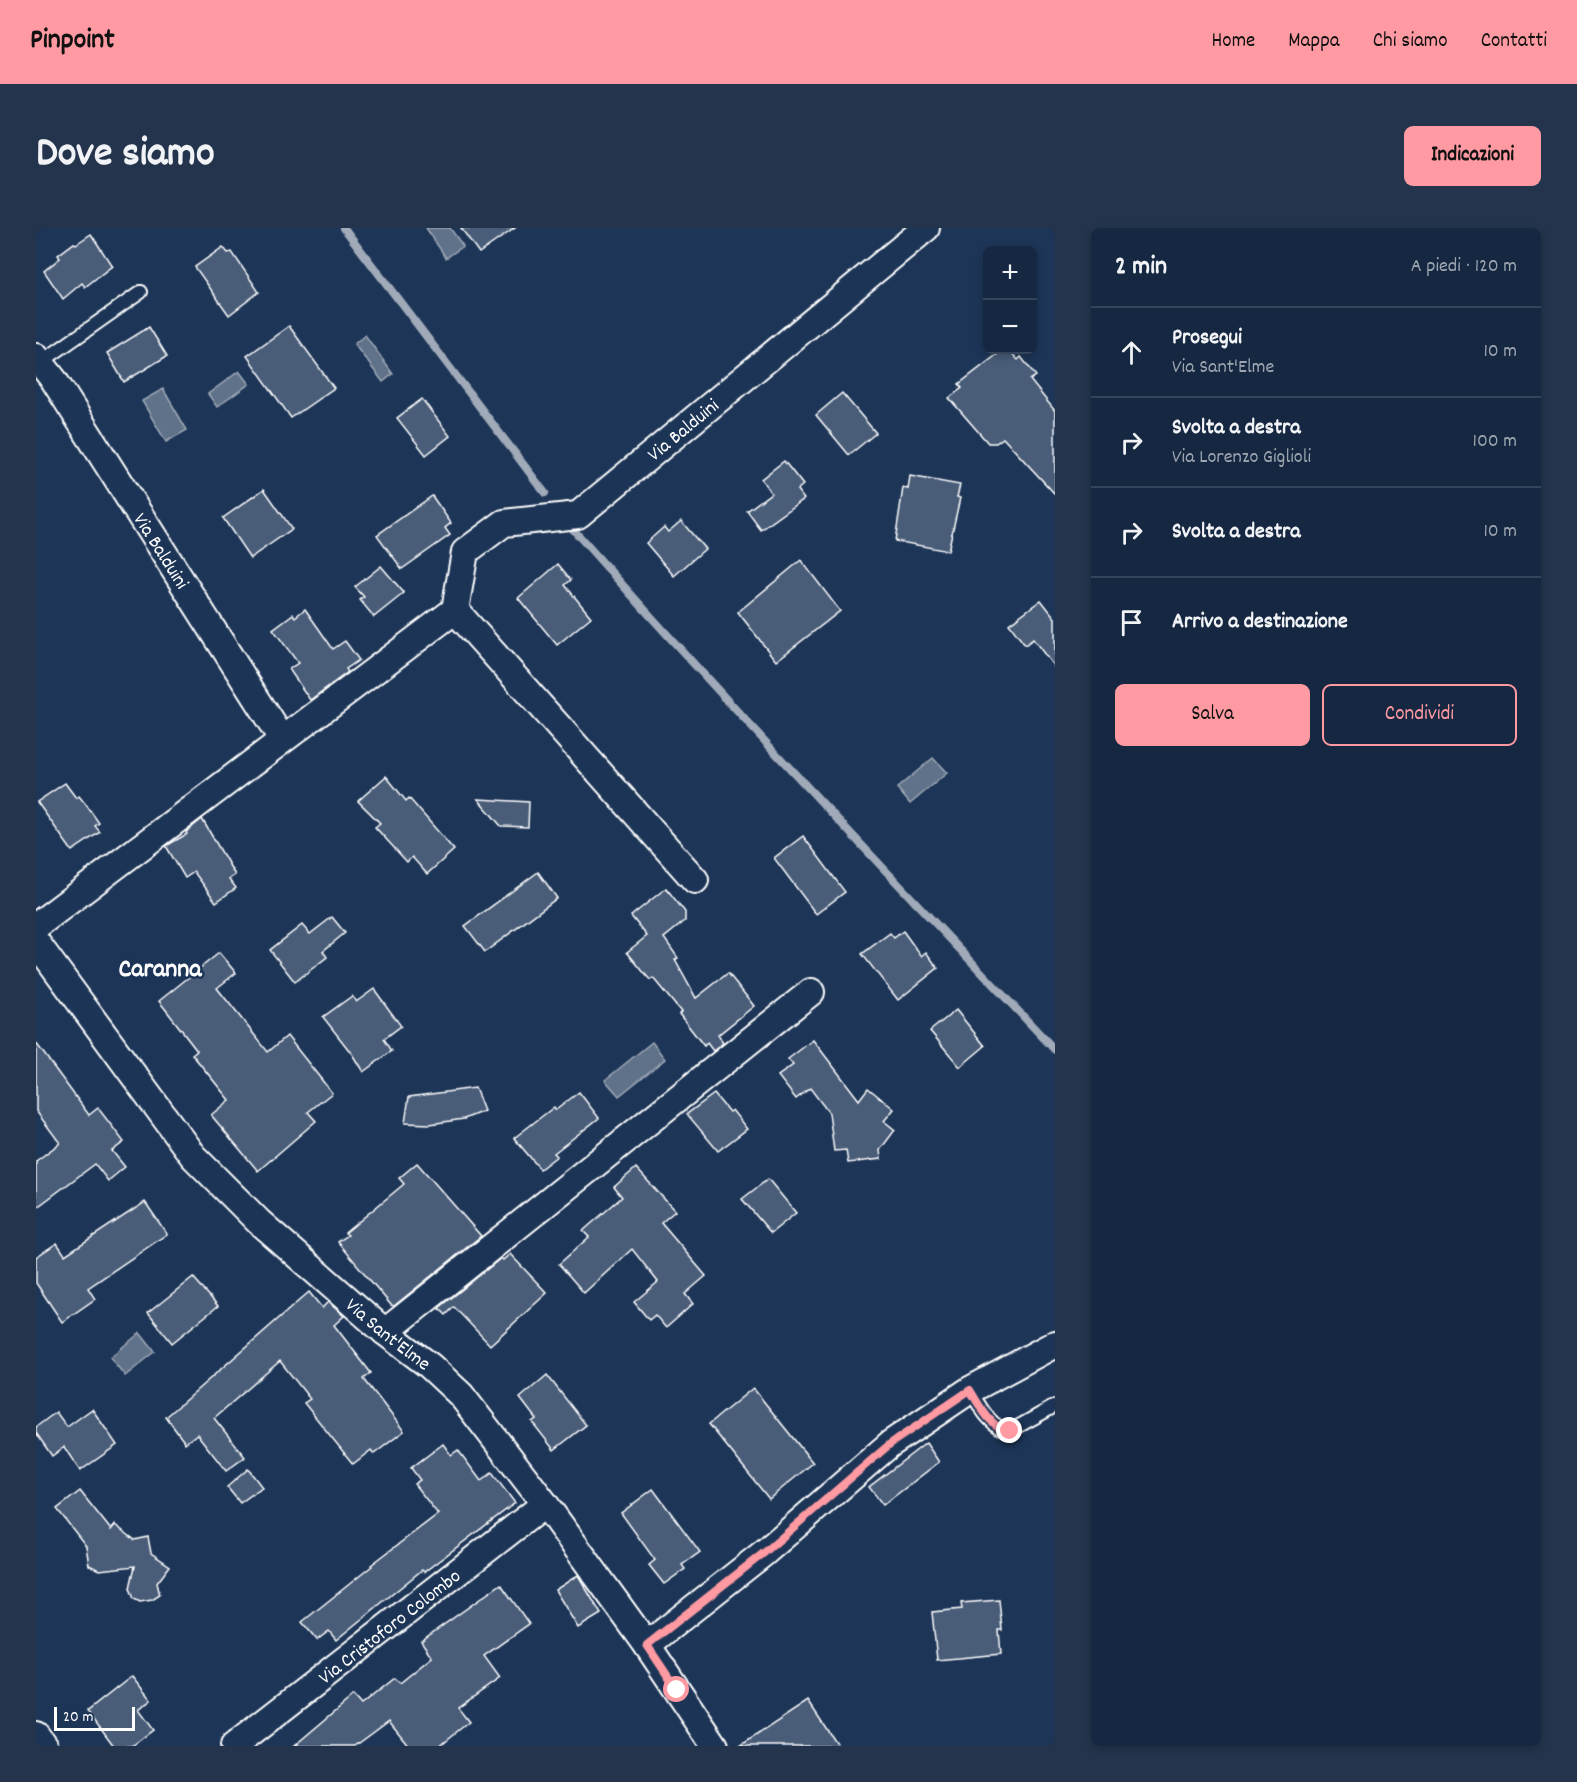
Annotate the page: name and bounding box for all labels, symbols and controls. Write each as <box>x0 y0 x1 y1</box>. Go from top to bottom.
text: Pinpoint <box>30 22 115 62</box>
text: Home <box>1212 27 1255 57</box>
text: Mappa <box>1288 27 1340 57</box>
text: Chi siamo <box>1373 27 1448 57</box>
text: Contatti <box>1481 27 1547 57</box>
text: Dove siamo <box>36 126 215 186</box>
button: Indicazioni <box>1404 126 1541 186</box>
map controls <box>983 246 1037 354</box>
button: + <box>983 246 1037 300</box>
text: 2 min <box>1115 249 1167 286</box>
text: A piedi · 120 m <box>1411 253 1517 281</box>
button: − <box>983 300 1037 354</box>
text: Prosegui <box>1172 323 1242 354</box>
icon: ahead <box>1115 336 1148 369</box>
text: 10 m <box>1483 338 1517 366</box>
text: Via Sant'Elme <box>1172 354 1274 382</box>
street label: Via Balduini <box>642 393 726 469</box>
text: Svolta a destra <box>1172 413 1301 444</box>
icon: right <box>1115 426 1148 459</box>
text: 100 m <box>1473 428 1517 456</box>
text: Via Lorenzo Giglioli <box>1172 444 1311 472</box>
street label: Via Balduini <box>125 508 195 596</box>
icon: right <box>1115 516 1148 549</box>
text: Svolta a destra <box>1172 517 1301 548</box>
text: 10 m <box>1483 518 1517 546</box>
icon: arrive <box>1115 606 1148 639</box>
text: Arrivo a destinazione <box>1172 607 1348 638</box>
button: Salva <box>1115 684 1310 746</box>
button: Condividi <box>1322 684 1517 746</box>
district label: Caranna <box>118 952 202 989</box>
street label: Via Sant'Elme <box>338 1293 436 1379</box>
route end <box>996 1417 1022 1443</box>
street label: Via Cristoforo Colombo <box>313 1564 468 1692</box>
route start <box>663 1676 689 1702</box>
scale bar <box>54 1704 135 1732</box>
text: 20 m <box>63 1706 93 1729</box>

